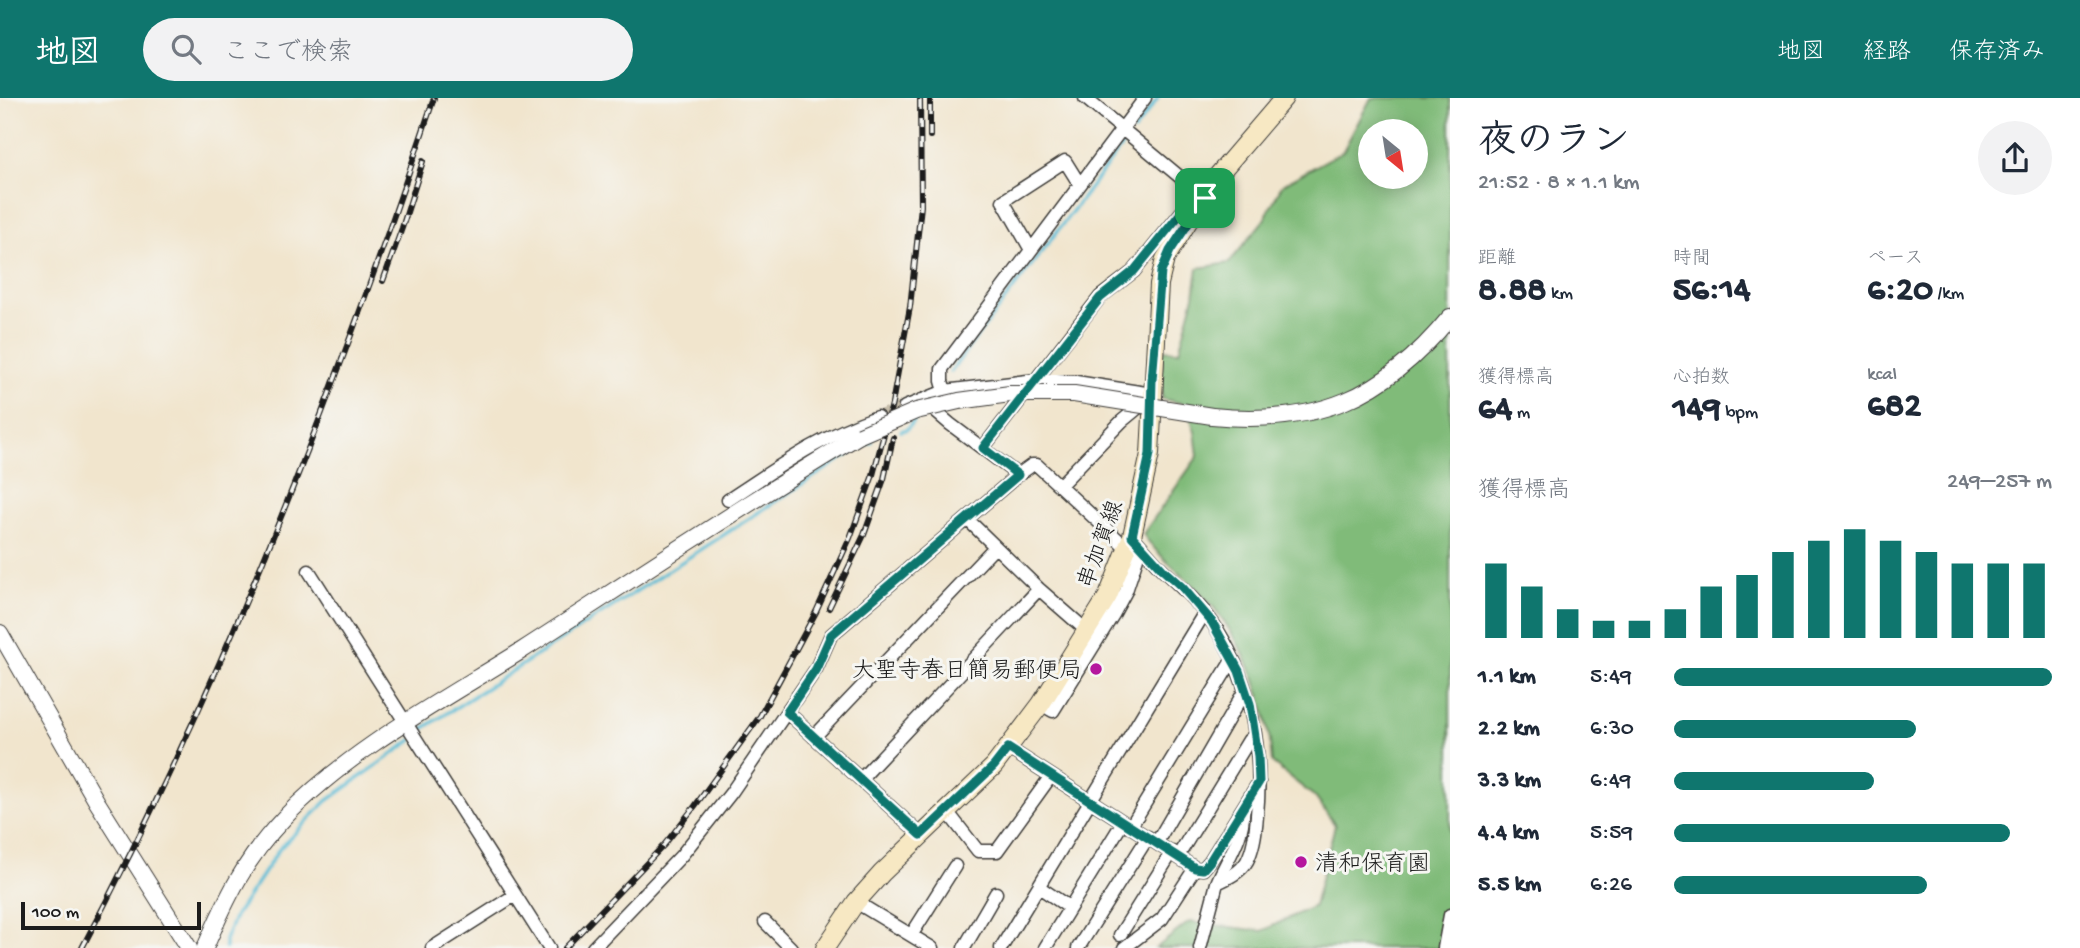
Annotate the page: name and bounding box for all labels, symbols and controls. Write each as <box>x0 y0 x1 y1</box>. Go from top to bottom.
search box <box>143 18 633 81</box>
icon: search <box>167 30 205 68</box>
text: 地図 <box>35 37 101 75</box>
text: ここで検索 <box>223 39 353 70</box>
text: 地図 <box>1777 39 1825 68</box>
text: 経路 <box>1863 39 1911 68</box>
text: 保存済み <box>1949 39 2045 68</box>
north arrow <box>1358 119 1428 189</box>
map controls <box>1358 119 1428 189</box>
button: share <box>1978 121 2052 195</box>
text: 夜のラン <box>1478 122 1630 166</box>
pin <box>1175 168 1235 228</box>
text: 21:52 · 8 × 1.1 km <box>1478 170 1640 197</box>
icon: arrive <box>1186 179 1224 217</box>
text: 距離 <box>1478 248 1516 271</box>
text: 時間 <box>1673 248 1711 271</box>
text: ペース <box>1867 248 1923 271</box>
text: 8.88 <box>1478 271 1547 312</box>
text: 56:14 <box>1673 271 1750 312</box>
text: 6:20 <box>1867 271 1933 312</box>
text: km <box>1547 283 1573 306</box>
text: /km <box>1933 283 1964 306</box>
text: kcal <box>1867 364 1897 387</box>
text: 獲得標高 <box>1478 367 1554 390</box>
text: 心拍数 <box>1673 367 1730 390</box>
text: 682 <box>1867 387 1921 428</box>
text: 64 <box>1478 390 1512 431</box>
text: 149 <box>1673 390 1721 431</box>
text: m <box>1512 402 1530 425</box>
text: bpm <box>1721 402 1758 425</box>
text: 249–257 m <box>1947 469 2052 496</box>
text: 獲得標高 <box>1478 478 1570 505</box>
street label: 串加賀線 <box>1073 497 1131 593</box>
place label: 大聖寺春日簡易郵便局 <box>852 658 1082 686</box>
marker: 大聖寺春日簡易郵便局 <box>1088 661 1104 677</box>
text: 1.1 km <box>1478 664 1536 691</box>
text: 5:49 <box>1590 664 1632 691</box>
text: 2.2 km <box>1478 716 1540 743</box>
text: 6:30 <box>1590 716 1634 743</box>
text: 3.3 km <box>1478 768 1541 795</box>
text: 6:49 <box>1590 768 1631 795</box>
text: 4.4 km <box>1478 820 1539 847</box>
text: 5:59 <box>1590 820 1633 847</box>
place label: 清和保育園 <box>1315 851 1430 879</box>
marker: 清和保育園 <box>1293 854 1309 870</box>
text: 5.5 km <box>1478 872 1541 899</box>
text: 6:26 <box>1590 872 1632 899</box>
scale bar <box>21 899 201 931</box>
text: 100 m <box>32 902 79 925</box>

